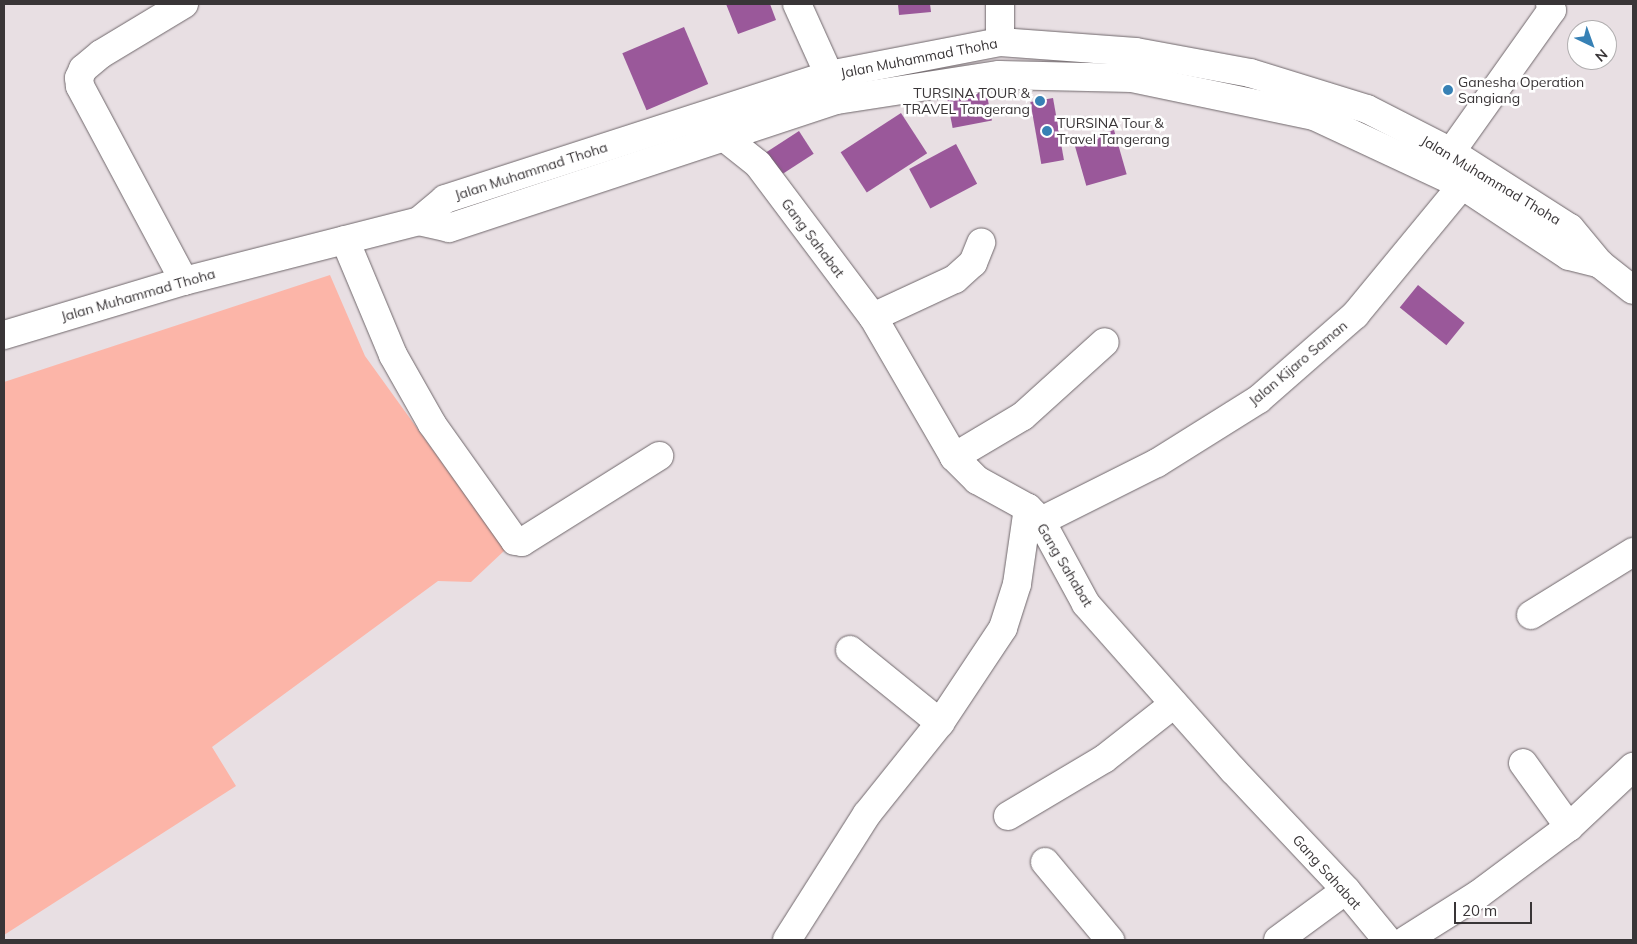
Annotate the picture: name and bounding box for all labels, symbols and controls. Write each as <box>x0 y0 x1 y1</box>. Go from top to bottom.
north arrow <box>1567 20 1617 70</box>
street label: Jalan Muhammad Thoha <box>839 35 999 81</box>
text: N <box>1591 45 1611 66</box>
place label: Ganesha Operation Sangiang <box>1458 74 1584 106</box>
marker: Ganesha Operation Sangiang <box>1442 84 1454 96</box>
place label: TURSINA TOUR & TRAVEL Tangerang <box>903 85 1030 118</box>
marker: TURSINA TOUR & TRAVEL Tangerang <box>1034 95 1046 107</box>
place label: TURSINA Tour & Travel Tangerang <box>1057 115 1170 148</box>
marker: TURSINA Tour & Travel Tangerang <box>1041 125 1053 137</box>
street label: Jalan Muhammad Thoha <box>1418 132 1564 228</box>
street label: Jalan Muhammad Thoha <box>453 138 609 204</box>
street label: Gang Sahabat <box>778 195 848 281</box>
street label: Jalan Muhammad Thoha <box>59 265 217 325</box>
street label: Jalan Kijaro Saman <box>1245 317 1351 409</box>
street label: Gang Sahabat <box>1034 520 1096 610</box>
street label: Gang Sahabat <box>1289 831 1365 913</box>
scale bar <box>1457 892 1534 924</box>
text: 20 m <box>1462 901 1497 920</box>

